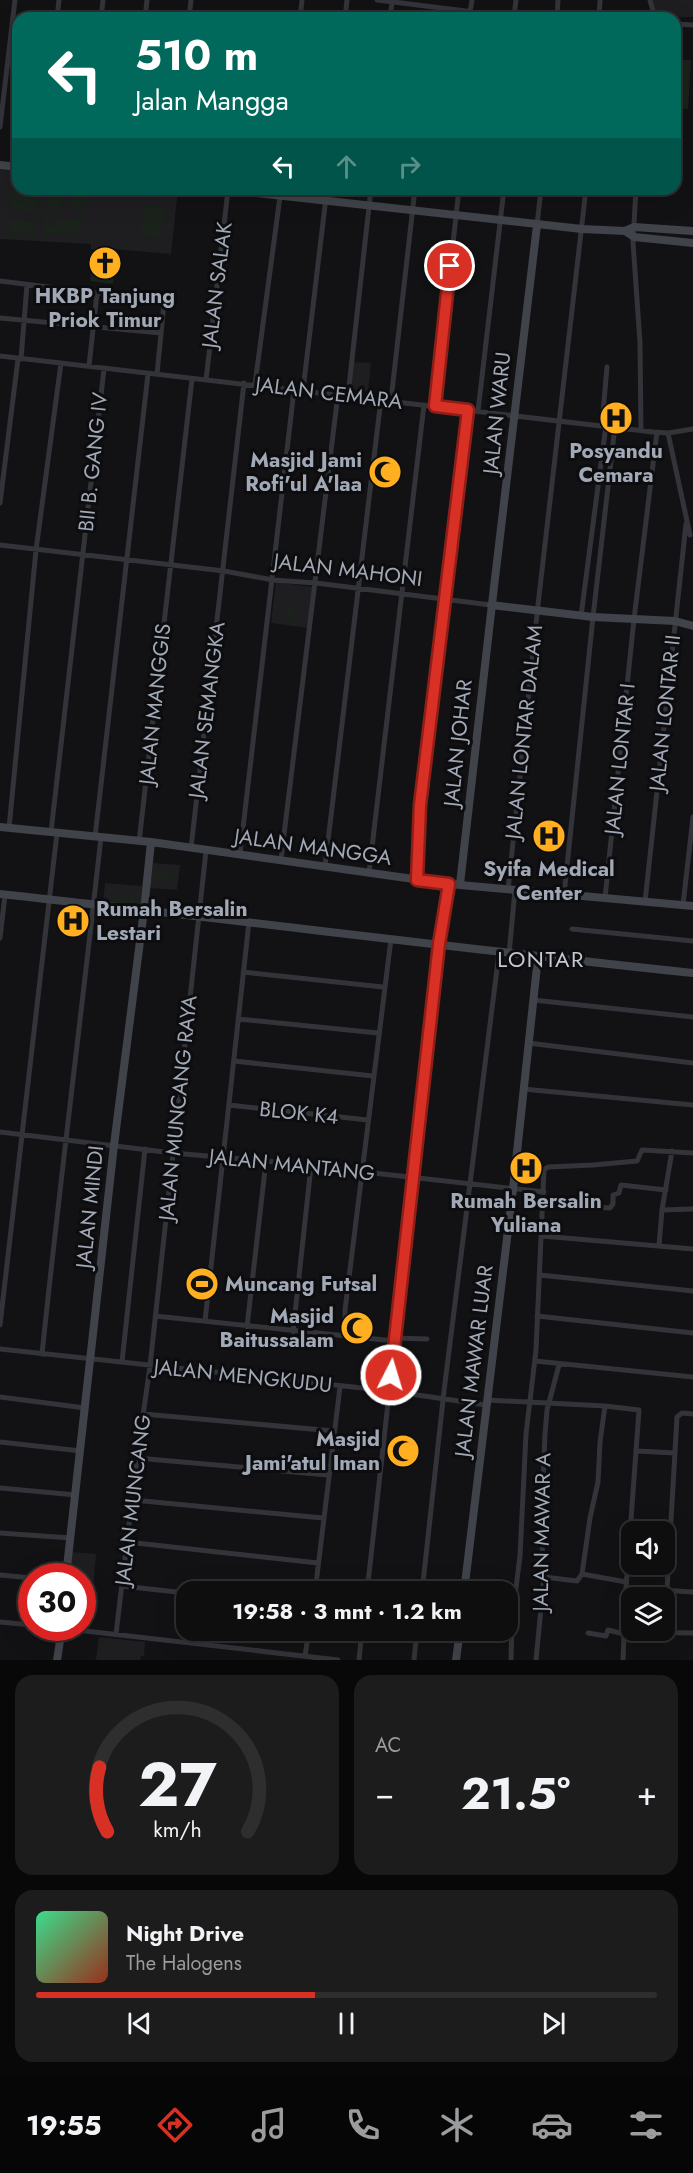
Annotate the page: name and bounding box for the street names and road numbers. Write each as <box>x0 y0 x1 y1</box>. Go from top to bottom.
street label: JALAN SALAK <box>194 220 240 353</box>
street label: JALAN WARU <box>475 350 518 479</box>
street label: JALAN CEMARA <box>251 369 404 417</box>
street label: BII B. GANG IV <box>71 391 115 533</box>
street label: JALAN MAHONI <box>269 546 424 594</box>
street label: JALAN SEMANGKA <box>181 620 233 803</box>
street label: JALAN MANGGIS <box>131 622 178 789</box>
street label: JALAN LONTAR DALAM <box>498 623 550 844</box>
street label: JALAN LONTAR II <box>642 633 688 796</box>
street label: JALAN JOHAR <box>436 678 480 811</box>
street label: JALAN LONTAR I <box>597 682 643 839</box>
street label: JALAN MANGGA <box>230 821 394 873</box>
street label: JALAN MUNCANG RAYA <box>151 994 205 1225</box>
street label: BLOK K4 <box>258 1094 340 1132</box>
street label: JALAN MANTANG <box>205 1141 376 1189</box>
street label: JALAN MINDI <box>68 1144 111 1273</box>
street label: JALAN MAWAR LUAR <box>447 1263 501 1462</box>
street label: JALAN MENGKUDU <box>149 1351 334 1400</box>
street label: JALAN MUNCANG <box>107 1413 158 1590</box>
street label: JALAN MAWAR A <box>526 1452 558 1615</box>

